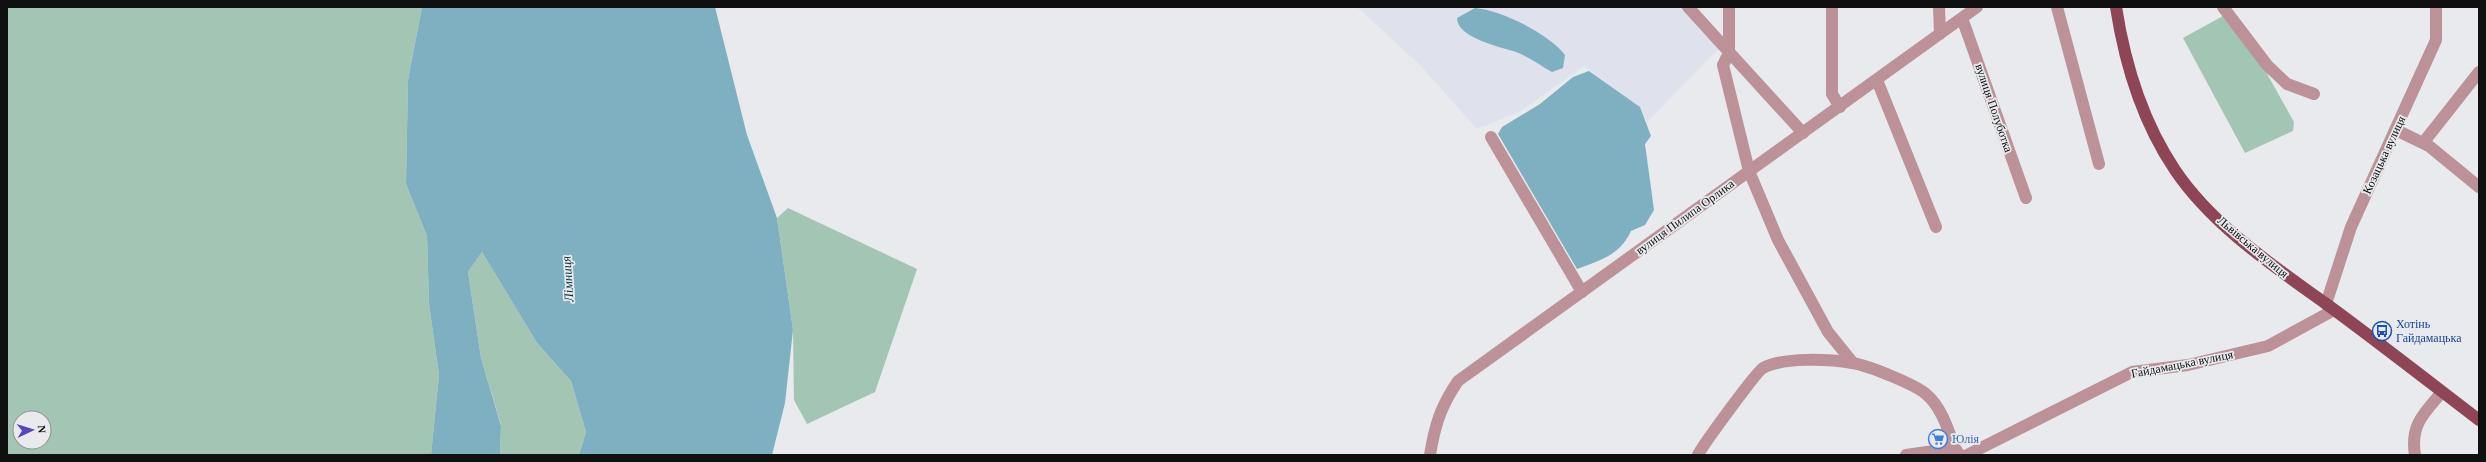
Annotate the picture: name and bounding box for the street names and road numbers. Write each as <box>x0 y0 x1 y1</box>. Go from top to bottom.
street label: вулиця Полуботка <box>1972 62 2016 155</box>
street label: Козацька вулиця <box>2360 113 2408 196</box>
street label: вулиця Пилипа Орлика <box>1633 176 1737 257</box>
street label: Львівська вулиця <box>2215 213 2292 281</box>
street label: Гайдамацька вулиця <box>2130 347 2235 381</box>

